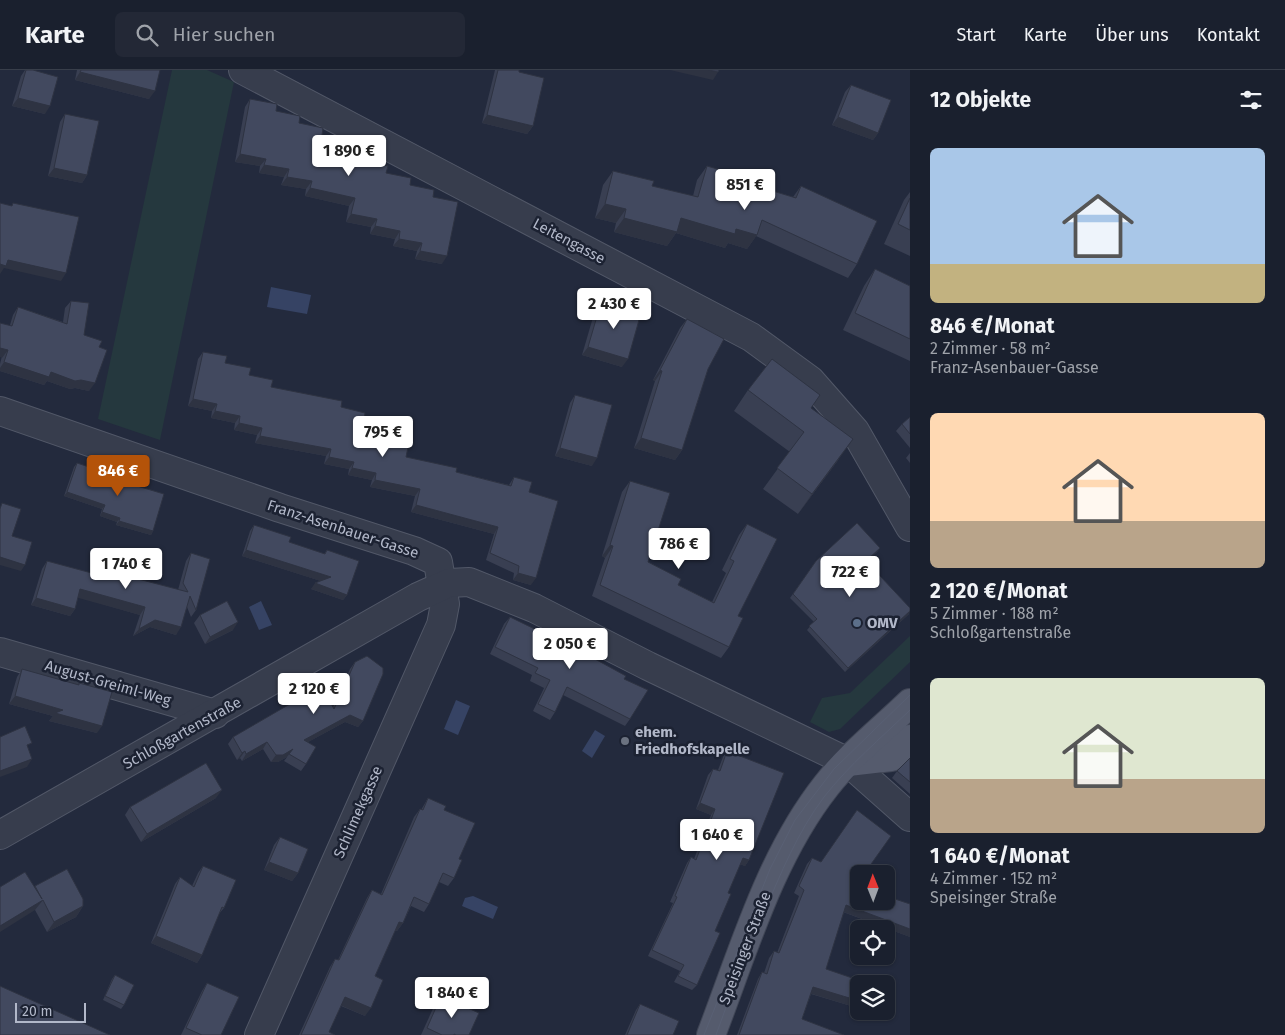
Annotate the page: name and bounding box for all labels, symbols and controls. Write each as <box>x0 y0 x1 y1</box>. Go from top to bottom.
search box <box>115 12 465 57</box>
text: Karte <box>25 21 85 49</box>
icon: search <box>133 21 161 49</box>
text: Hier suchen <box>173 23 275 46</box>
text: Start <box>956 24 996 46</box>
text: Karte <box>1024 24 1067 46</box>
text: Über uns <box>1095 24 1169 46</box>
text: Kontakt <box>1197 24 1260 46</box>
icon: filters <box>1237 86 1265 114</box>
text: 12 Objekte <box>930 87 1031 113</box>
pin: 1 890 € <box>303 134 395 177</box>
text: 1 890 € <box>323 141 375 160</box>
pin: 851 € <box>710 168 780 211</box>
text: 851 € <box>726 175 764 194</box>
icon: home <box>1053 181 1143 271</box>
street label: Leitengasse <box>530 214 608 268</box>
pin: 2 430 € <box>568 288 660 330</box>
text: 2 430 € <box>588 294 640 313</box>
text: 846 €/Monat <box>930 313 1055 339</box>
text: 2 Zimmer · 58 m² <box>930 339 1051 358</box>
text: Franz-Asenbauer-Gasse <box>930 358 1099 377</box>
pin: 795 € <box>348 416 418 458</box>
text: 795 € <box>364 422 402 441</box>
icon: home <box>1053 446 1143 536</box>
pin: 846 € <box>83 454 153 497</box>
text: 846 € <box>98 461 138 480</box>
street label: Franz-Asenbauer-Gasse <box>265 496 421 562</box>
pin: 786 € <box>644 528 714 570</box>
text: 786 € <box>660 534 698 553</box>
pin: 1 740 € <box>80 548 172 590</box>
text: 1 740 € <box>101 554 151 573</box>
pin: 722 € <box>815 556 885 598</box>
text: 722 € <box>831 562 869 581</box>
text: 2 120 €/Monat <box>930 578 1068 604</box>
text: 5 Zimmer · 188 m² <box>930 604 1059 623</box>
place label: OMV <box>867 614 898 632</box>
marker: OMV <box>851 617 863 629</box>
text: Schloßgartenstraße <box>930 623 1071 642</box>
pin: 2 050 € <box>524 628 616 670</box>
text: 2 050 € <box>544 634 596 653</box>
street label: August-Greiml-Weg <box>43 656 173 710</box>
pin: 2 120 € <box>268 672 360 715</box>
text: 2 120 € <box>289 679 339 698</box>
street label: Schloßgartenstraße <box>120 693 244 773</box>
icon: home <box>1053 711 1143 801</box>
place label: ehem. Friedhofskapelle <box>635 723 750 758</box>
marker: ehem. Friedhofskapelle <box>619 735 631 747</box>
street label: Schlimekgasse <box>330 763 386 861</box>
pin: 1 640 € <box>671 818 763 861</box>
text: 1 640 € <box>691 825 743 844</box>
text: 1 640 €/Monat <box>930 843 1070 869</box>
north arrow <box>850 865 895 910</box>
map controls <box>850 865 895 1020</box>
text: 4 Zimmer · 152 m² <box>930 869 1057 888</box>
text: Speisinger Straße <box>930 888 1057 907</box>
street label: Speisinger Straße <box>715 889 775 1007</box>
button: locate <box>850 920 895 965</box>
button: layers <box>850 975 895 1020</box>
pin: 1 840 € <box>406 976 498 1019</box>
text: 1 840 € <box>426 983 478 1002</box>
scale bar <box>15 1000 86 1023</box>
text: 20 m <box>22 1003 52 1020</box>

